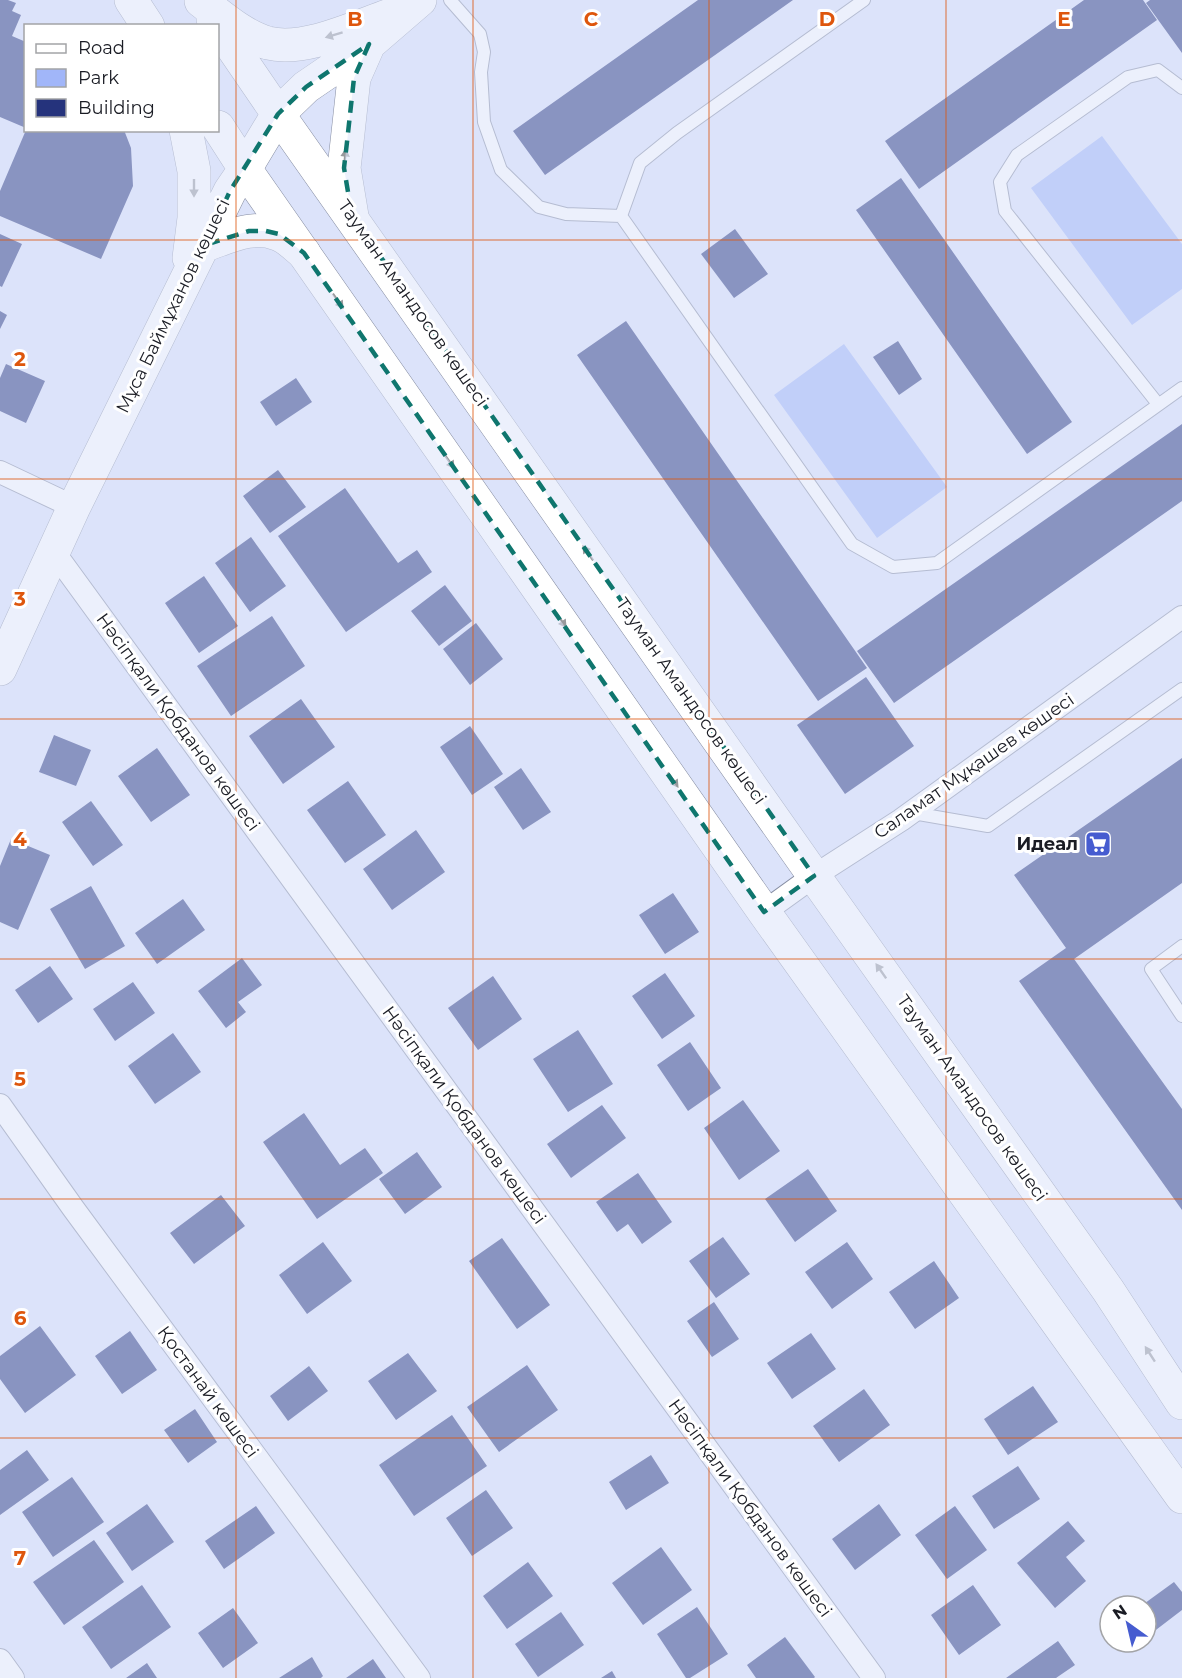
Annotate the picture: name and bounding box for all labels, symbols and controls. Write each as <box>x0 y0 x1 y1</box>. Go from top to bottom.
text: B <box>347 7 363 31</box>
text: C <box>584 7 599 31</box>
text: D <box>819 7 835 31</box>
text: E <box>1057 7 1071 31</box>
legend <box>24 24 219 132</box>
one-way arrow <box>325 31 343 40</box>
text: Road <box>78 37 125 59</box>
text: Park <box>78 67 119 89</box>
text: Building <box>78 97 155 119</box>
one-way arrow <box>340 149 350 168</box>
one-way arrow <box>189 179 199 198</box>
street label: Мұса Баймұханов көшесі <box>111 195 235 417</box>
street label: Тауман Амандосов көшесі <box>333 195 493 411</box>
one-way arrow <box>332 292 344 308</box>
text: 2 <box>14 347 26 371</box>
one-way arrow <box>443 452 455 468</box>
one-way arrow <box>582 546 594 562</box>
text: 3 <box>13 587 26 611</box>
street label: Тауман Амандосов көшесі <box>611 593 771 809</box>
street label: Нәсіпқали Қобданов көшесі <box>91 609 265 835</box>
one-way arrow <box>555 612 567 628</box>
street label: Саламат Мұқашев көшесі <box>870 688 1078 844</box>
one-way arrow <box>667 772 679 788</box>
text: 4 <box>13 827 27 851</box>
supermarket icon: Идеал <box>1083 829 1113 859</box>
place label: Идеал <box>1016 833 1078 855</box>
one-way arrow <box>875 963 887 979</box>
street label: Тауман Амандосов көшесі <box>892 990 1052 1206</box>
street label: Нәсіпқали Қобданов көшесі <box>377 1002 551 1228</box>
text: 5 <box>14 1067 26 1091</box>
text: 6 <box>14 1306 27 1330</box>
street label: Қостанай көшесі <box>153 1322 263 1462</box>
one-way arrow <box>1144 1346 1156 1362</box>
street label: Нәсіпқали Қобданов көшесі <box>663 1395 837 1621</box>
text: 7 <box>14 1546 26 1570</box>
north arrow <box>1098 1594 1158 1654</box>
text: N <box>1109 1600 1131 1623</box>

